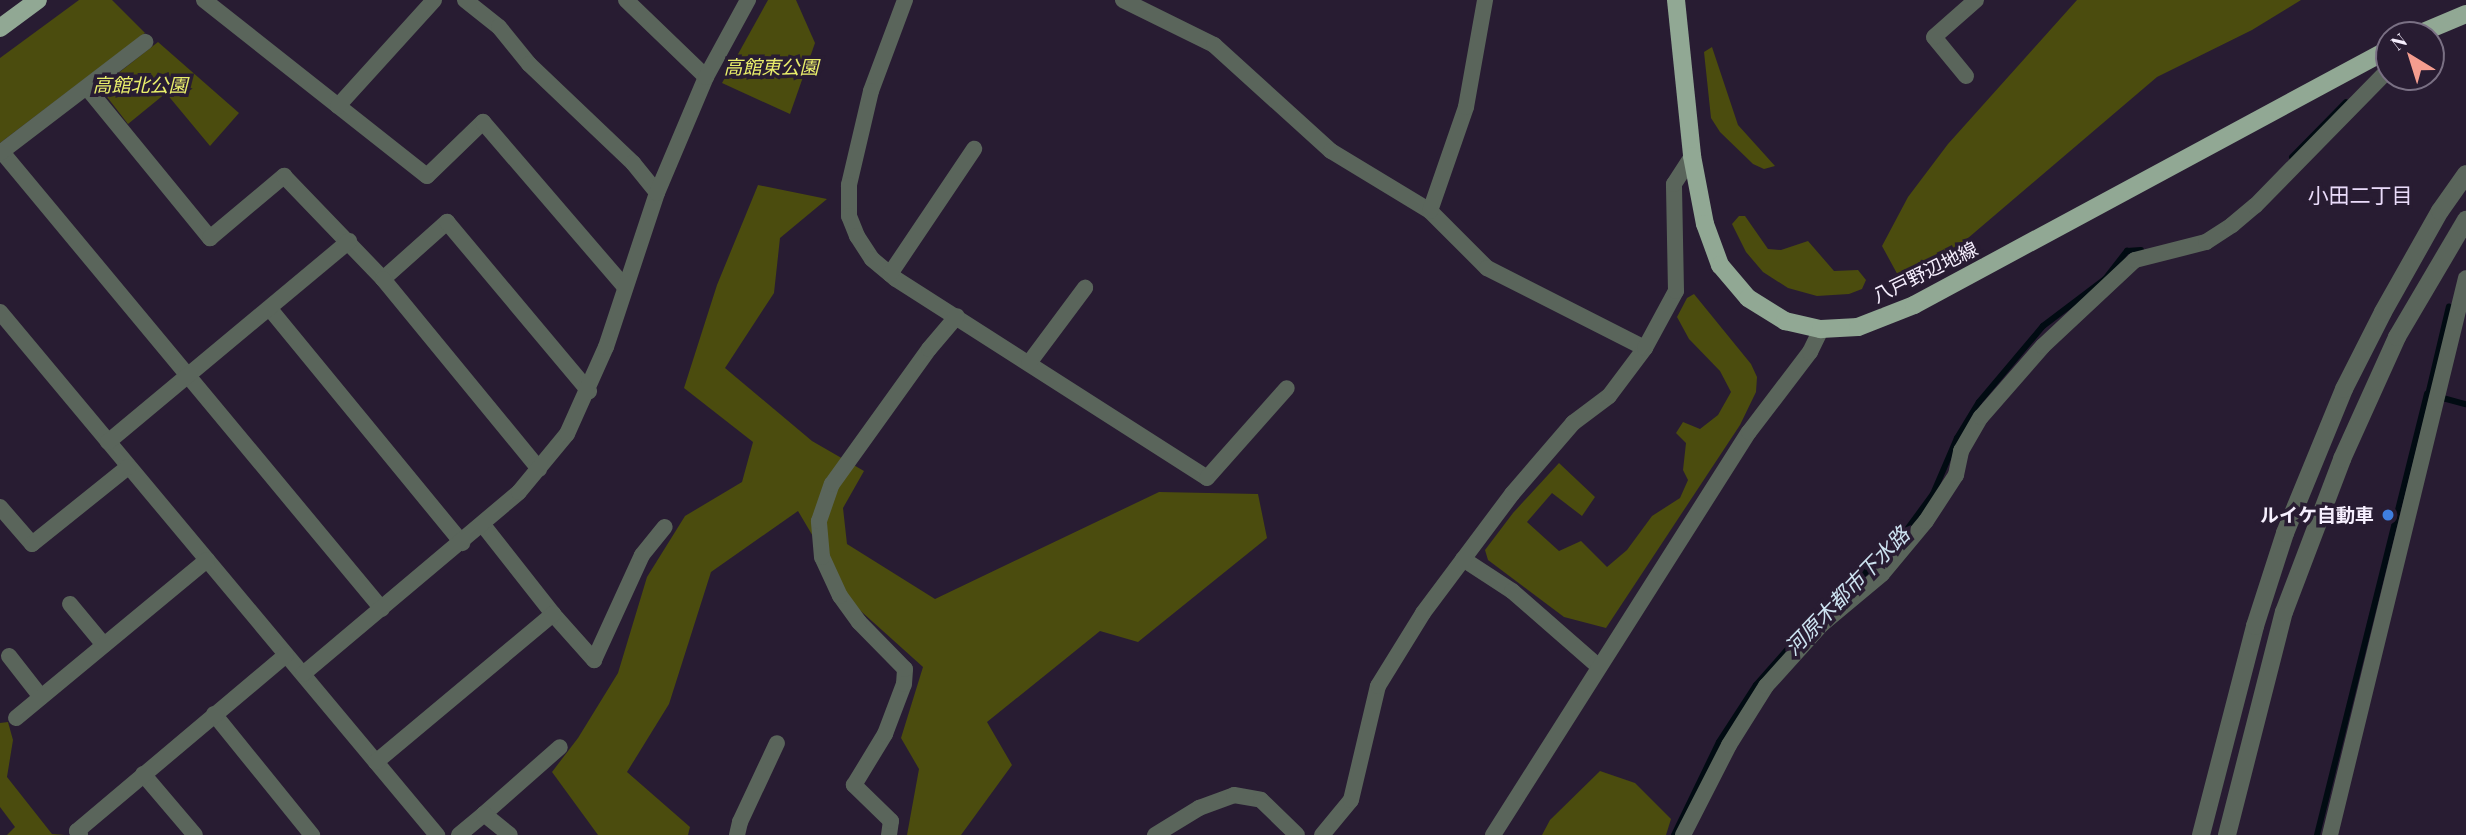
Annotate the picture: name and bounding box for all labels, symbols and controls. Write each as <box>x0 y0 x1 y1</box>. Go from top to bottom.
north arrow <box>2375 21 2445 91</box>
text: N <box>2385 27 2412 55</box>
park label: 高館東公園 <box>724 56 818 78</box>
park label: 高館北公園 <box>93 74 187 96</box>
district label: 小田二丁目 <box>2308 181 2412 207</box>
street label: 八戸野辺地線 <box>1869 237 1981 307</box>
place label: ルイケ自動車 <box>2260 504 2374 526</box>
marker: ルイケ自動車 <box>2380 507 2396 523</box>
water label: 河原木都市下水路 <box>1779 521 1913 659</box>

